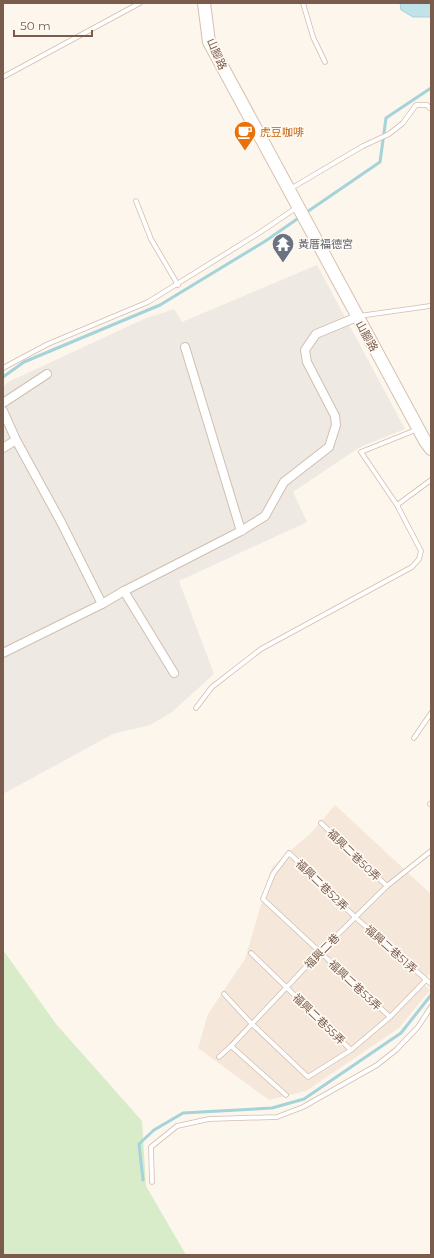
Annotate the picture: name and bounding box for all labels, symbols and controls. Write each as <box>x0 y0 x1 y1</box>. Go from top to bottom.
scale bar <box>14 12 92 38</box>
text: 50 m <box>20 18 51 33</box>
street label: 山腳路 <box>204 36 230 72</box>
cafe icon: 虎豆咖啡 <box>232 119 258 152</box>
place label: 虎豆咖啡 <box>260 125 304 139</box>
temple icon: 黃厝福德宮 <box>270 231 296 264</box>
place label: 黃厝福德宮 <box>298 237 353 251</box>
street label: 山腳路 <box>353 318 381 354</box>
street label: 福興二巷50弄 <box>324 826 384 884</box>
street label: 福興二巷52弄 <box>293 857 351 913</box>
street label: 福興二巷51弄 <box>362 922 420 976</box>
street label: 福興二巷 <box>301 930 343 972</box>
street label: 福興二巷53弄 <box>326 957 384 1013</box>
street label: 福興二巷55弄 <box>290 991 348 1047</box>

